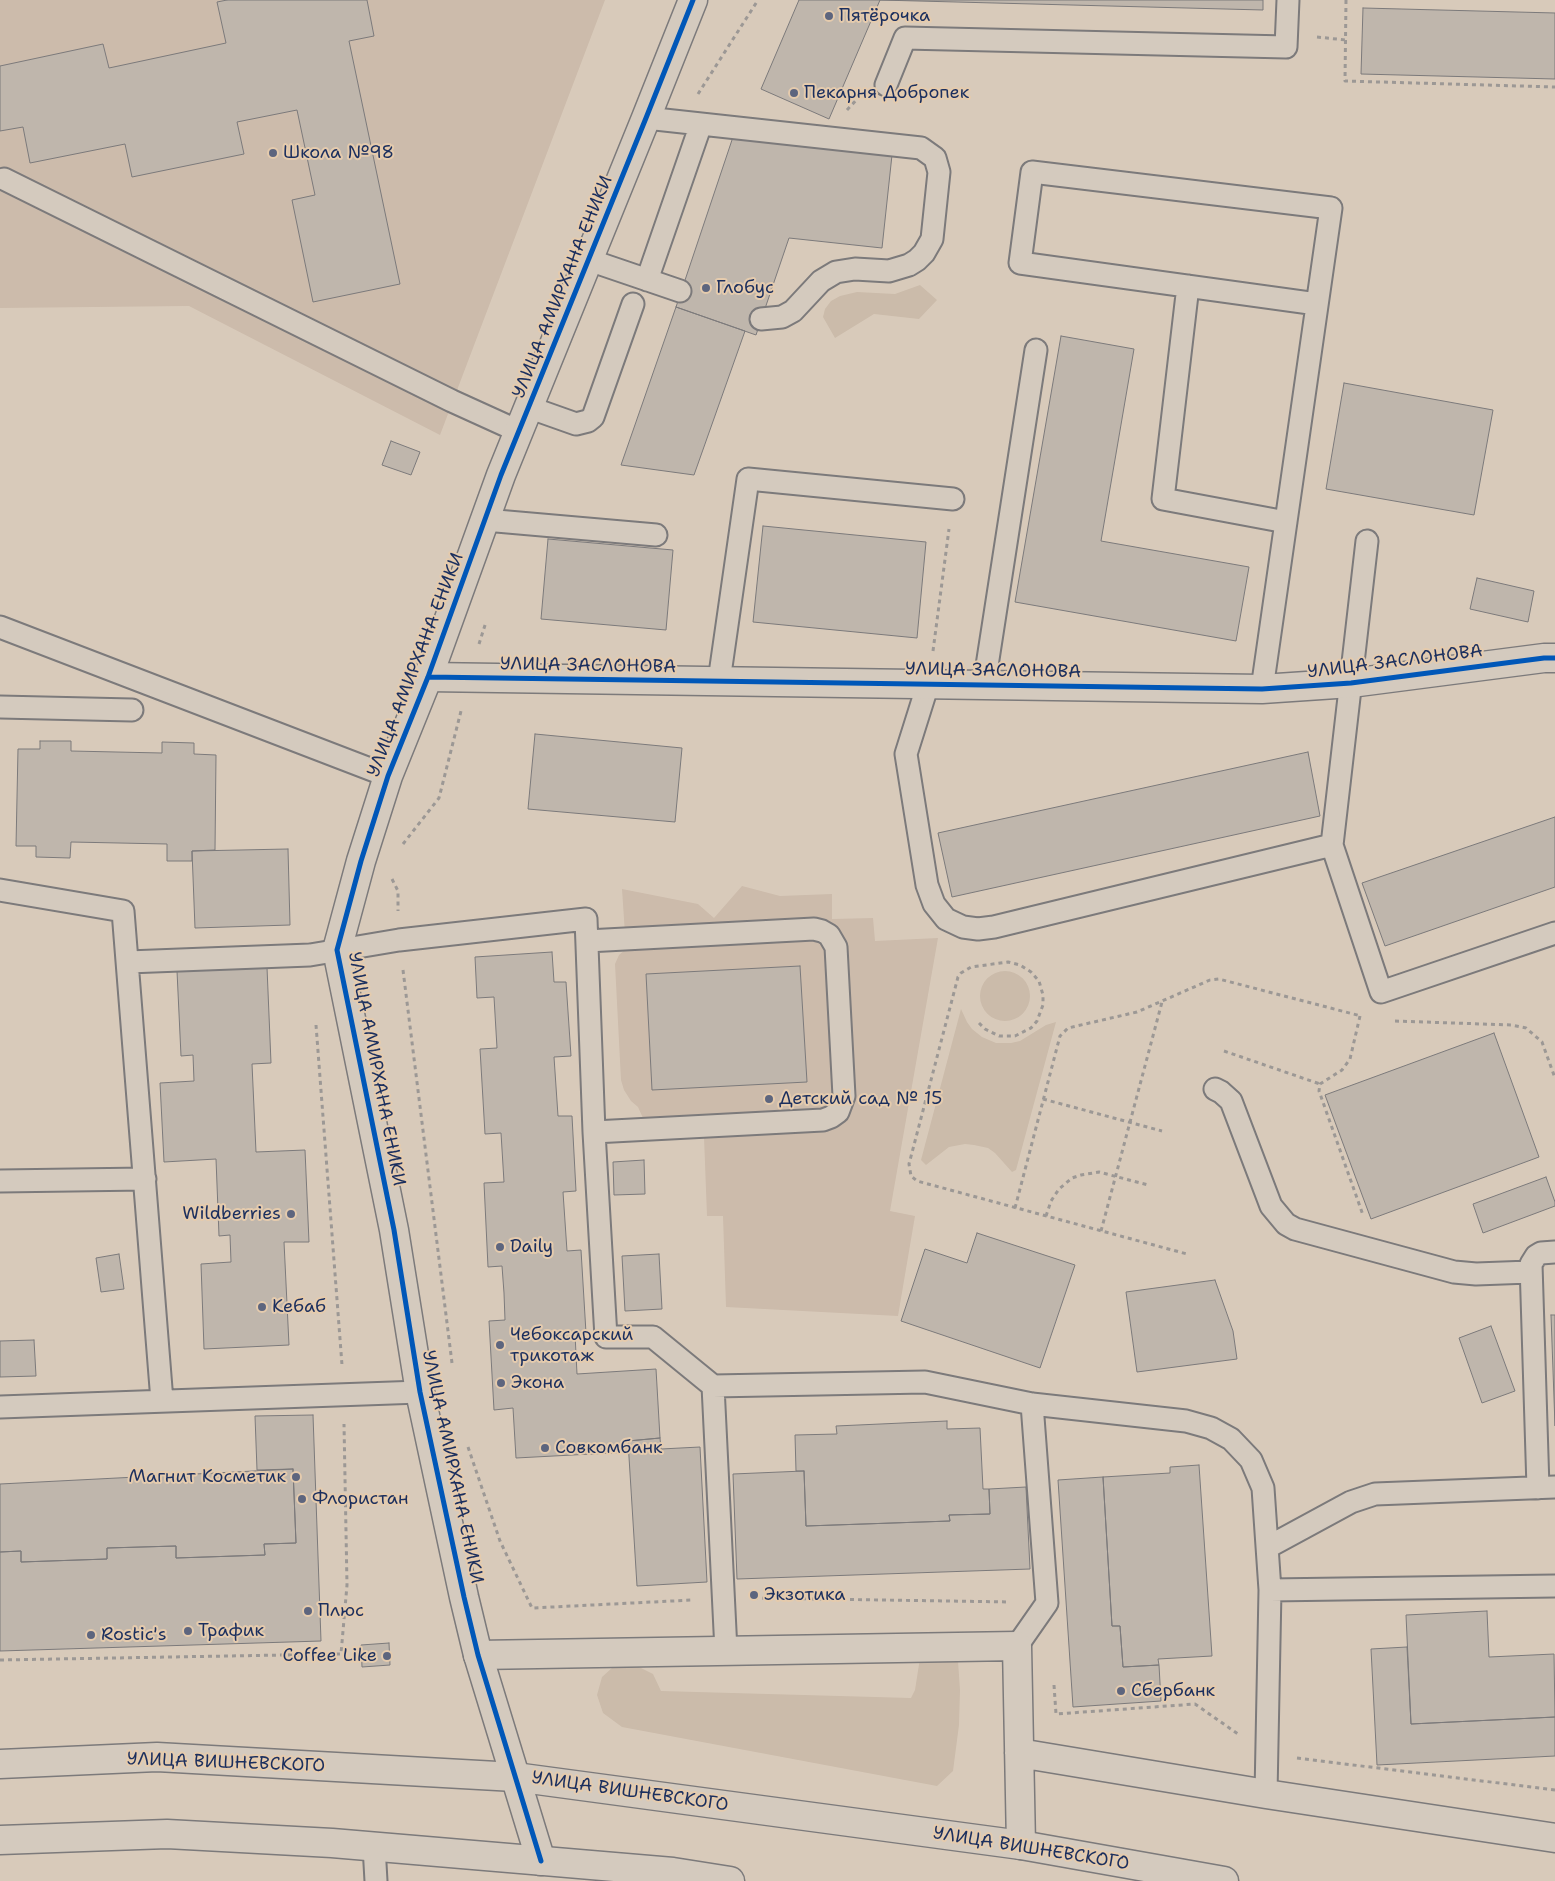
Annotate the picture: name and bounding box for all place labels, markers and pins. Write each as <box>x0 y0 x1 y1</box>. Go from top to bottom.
place label: Пятёрочка <box>839 5 930 27</box>
marker: Пятёрочка <box>823 10 835 22</box>
place label: Пекарня Добропек <box>804 82 969 104</box>
marker: Пекарня Добропек <box>788 87 800 99</box>
place label: Школа №98 <box>283 142 394 164</box>
marker: Школа №98 <box>267 147 279 159</box>
place label: Глобус <box>716 277 774 299</box>
marker: Глобус <box>700 282 712 294</box>
place label: Детский сад № 15 <box>779 1088 942 1110</box>
marker: Детский сад № 15 <box>763 1093 775 1105</box>
place label: Wildberries <box>182 1203 281 1225</box>
marker: Wildberries <box>285 1208 297 1220</box>
place label: Daily <box>510 1236 553 1258</box>
marker: Daily <box>494 1241 506 1253</box>
place label: Кебаб <box>272 1296 326 1318</box>
marker: Кебаб <box>256 1301 268 1313</box>
place label: Чебоксарский трикотаж <box>510 1324 633 1366</box>
marker: Чебоксарский трикотаж <box>494 1339 506 1351</box>
place label: Экона <box>511 1372 564 1394</box>
marker: Экона <box>495 1377 507 1389</box>
place label: Совкомбанк <box>555 1437 663 1459</box>
marker: Совкомбанк <box>539 1442 551 1454</box>
place label: Магнит Косметик <box>128 1466 286 1488</box>
marker: Магнит Косметик <box>290 1471 302 1483</box>
place label: Флористан <box>312 1488 409 1510</box>
marker: Флористан <box>296 1493 308 1505</box>
place label: Экзотика <box>764 1584 846 1606</box>
marker: Экзотика <box>748 1589 760 1601</box>
place label: Плюс <box>318 1600 364 1622</box>
marker: Плюс <box>302 1605 314 1617</box>
place label: Трафик <box>198 1620 264 1642</box>
place label: Rostiс's <box>101 1624 167 1646</box>
marker: Трафик <box>182 1625 194 1637</box>
marker: Rostiс's <box>85 1629 97 1641</box>
place label: Coffee Like <box>282 1645 377 1667</box>
marker: Coffee Like <box>381 1650 393 1662</box>
place label: Сбербанк <box>1131 1680 1215 1702</box>
marker: Сбербанк <box>1115 1685 1127 1697</box>

